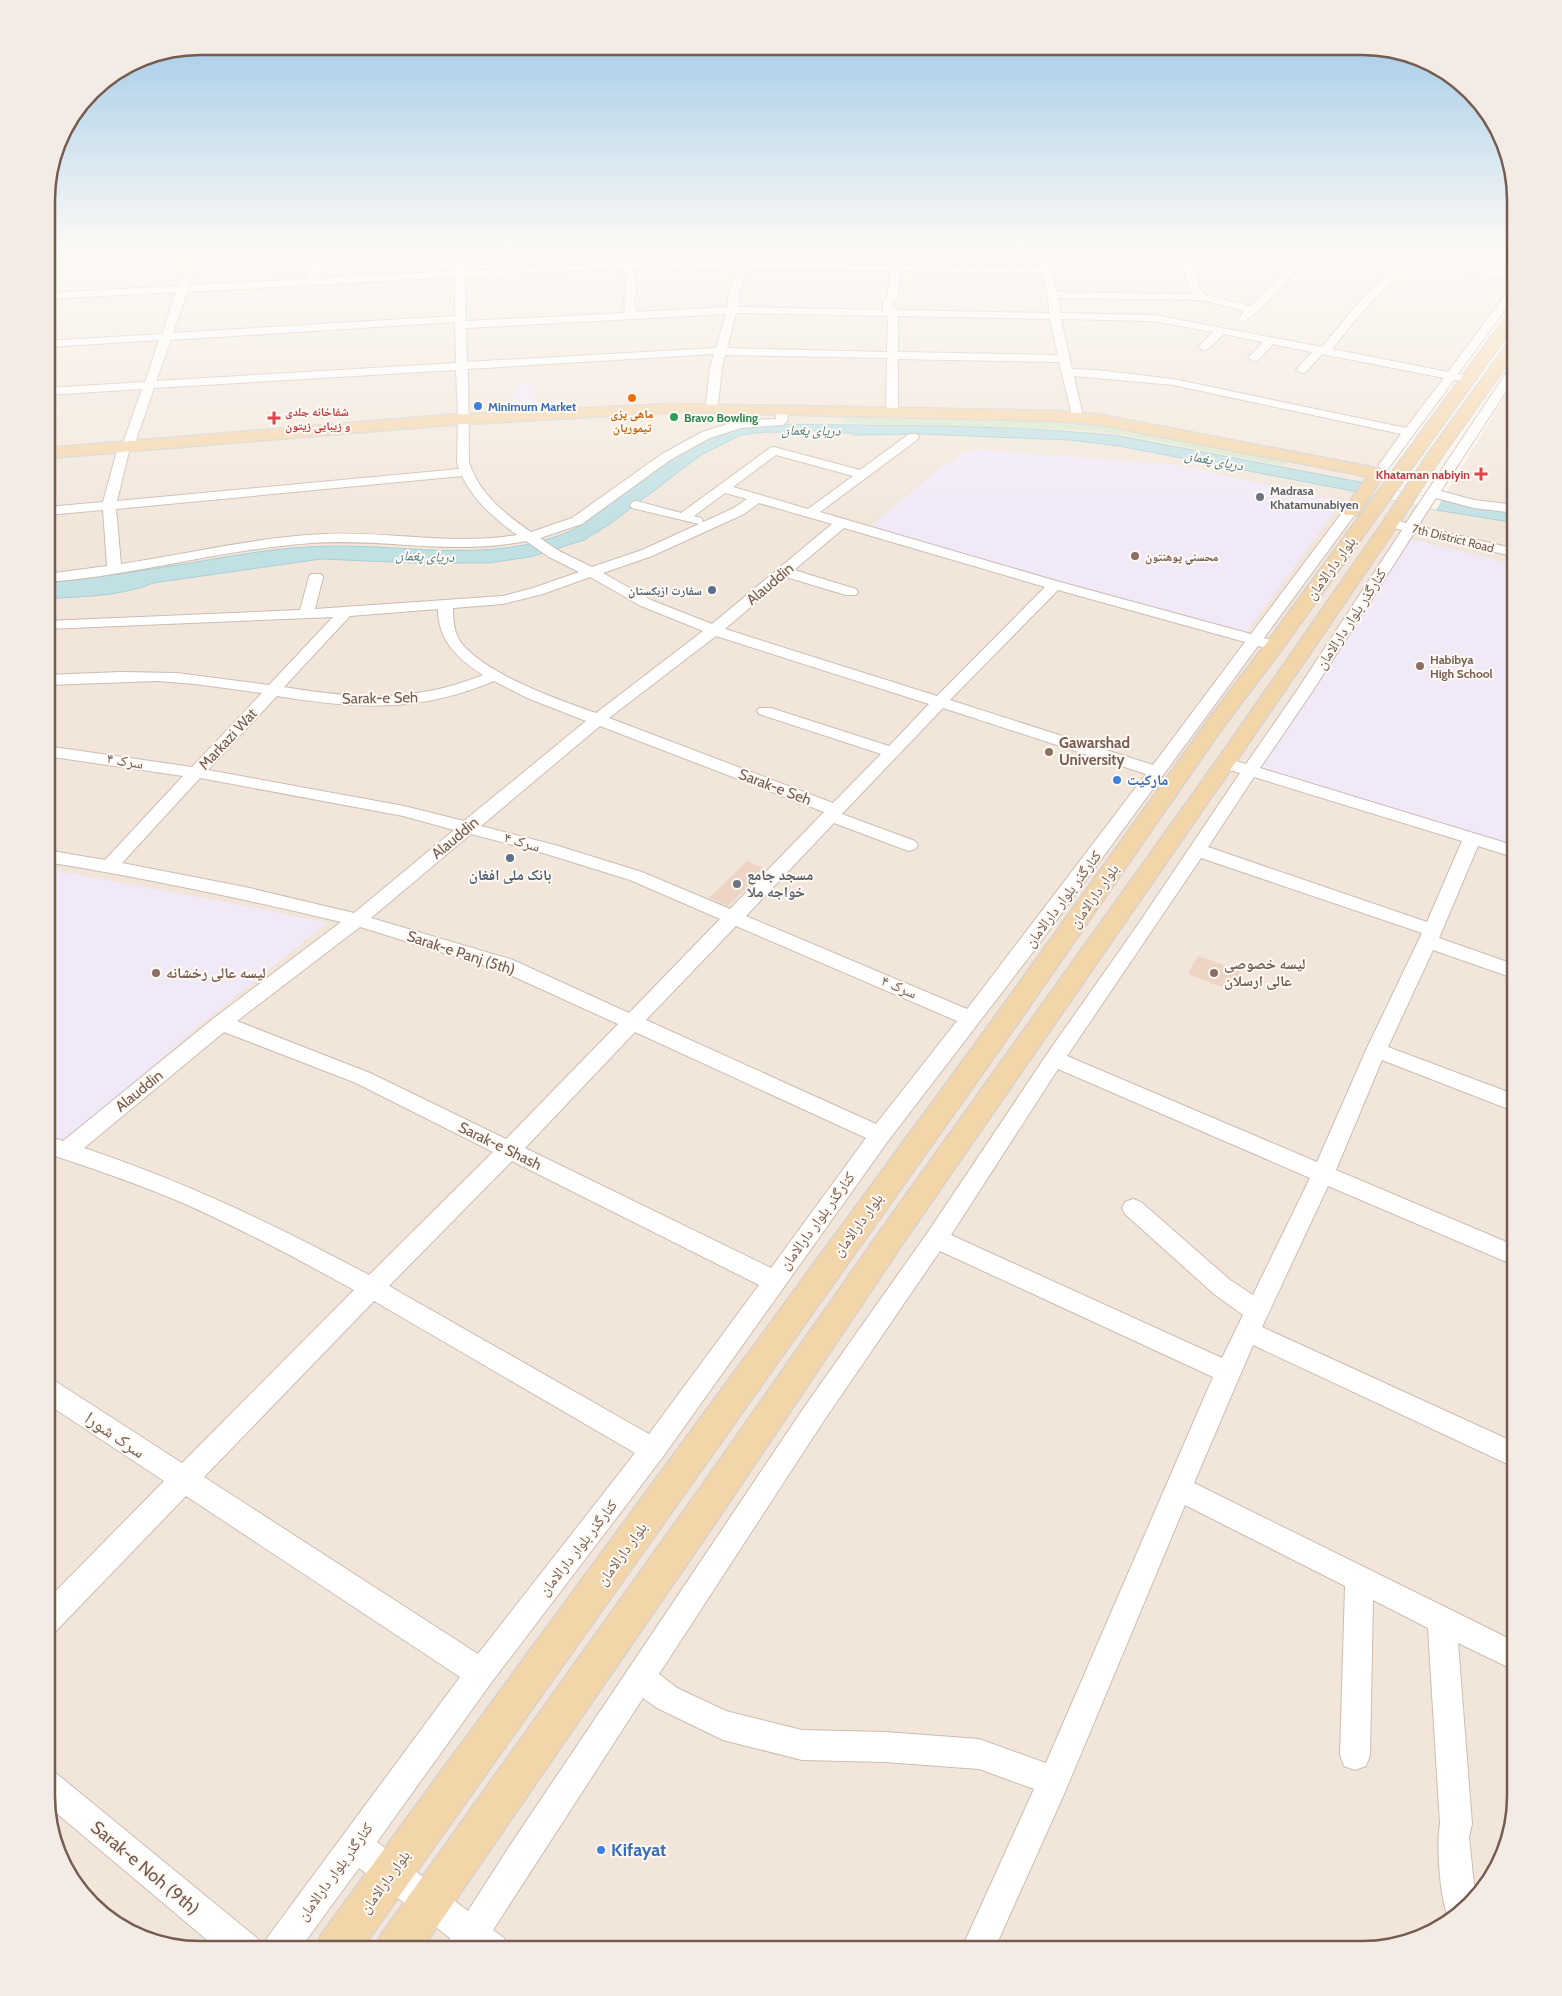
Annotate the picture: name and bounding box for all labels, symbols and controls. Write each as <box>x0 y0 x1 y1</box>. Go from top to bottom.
marker: ماهی پزی تیموریان <box>626 392 638 404</box>
place label: Minimum Market <box>488 399 576 414</box>
marker: Minimum Market <box>472 400 484 412</box>
place label: شفاخانه جلدی و زیبایی زیتون <box>285 404 350 434</box>
place label: ماهی پزی تیموریان <box>611 406 654 436</box>
place label: Bravo Bowling <box>684 410 758 425</box>
marker: شفاخانه جلدی و زیبایی زیتون <box>267 411 281 425</box>
marker: Bravo Bowling <box>668 411 680 423</box>
water label: دریای پغمان <box>781 420 841 440</box>
water label: دریای پغمان <box>1183 446 1245 475</box>
place label: Khataman nabiyin <box>1376 467 1470 482</box>
marker: Khataman nabiyin <box>1474 467 1488 481</box>
place label: Madrasa Khatamunabiyen <box>1270 483 1359 512</box>
marker: Madrasa Khatamunabiyen <box>1254 491 1266 503</box>
street label: 7th District Road <box>1410 521 1496 555</box>
street label: بلوار دارالامان <box>1302 533 1361 604</box>
water label: دریای پغمان <box>395 546 455 566</box>
place label: محسني پوهنتون <box>1145 549 1219 566</box>
marker: محسني پوهنتون <box>1129 550 1141 562</box>
street label: Alauddin <box>743 559 797 609</box>
street label: کنارگذر بلوار دارالامان <box>1312 565 1391 673</box>
place label: سفارت ازبکستان <box>628 583 702 599</box>
marker: سفارت ازبکستان <box>706 584 718 596</box>
place label: Habibya High School <box>1430 652 1493 681</box>
marker: Habibya High School <box>1414 660 1426 672</box>
street label: Sarak-e Seh <box>342 688 418 708</box>
street label: Markazi Wat <box>195 705 261 773</box>
place label: Gawarshad University <box>1059 734 1130 769</box>
marker: Gawarshad University <box>1043 746 1055 758</box>
street label: سرک ۴ <box>105 749 145 773</box>
street label: Sarak-e Seh <box>736 765 814 809</box>
place label: مارکیت <box>1127 771 1168 789</box>
marker: مارکیت <box>1111 774 1123 786</box>
street label: Alauddin <box>428 813 482 863</box>
street label: سرک ۴ <box>502 828 542 856</box>
street label: کنارگذر بلوار دارالامان <box>1021 847 1106 952</box>
marker: بانک ملی افغان <box>504 852 516 864</box>
street label: بلوار دارالامان <box>1065 861 1123 932</box>
place label: بانک ملی افغان <box>469 866 551 884</box>
place label: مسجد جامع خواجه ملا <box>747 866 813 901</box>
marker: مسجد جامع خواجه ملا <box>731 878 743 890</box>
street label: Sarak-e Panj (5th) <box>405 927 517 979</box>
place label: لیسه خصوصی عالی ارسلان <box>1224 955 1306 990</box>
place label: لیسه عالی رخشانه <box>166 964 266 982</box>
marker: لیسه عالی رخشانه <box>150 967 162 979</box>
marker: لیسه خصوصی عالی ارسلان <box>1208 967 1220 979</box>
street label: سرک ۴ <box>879 972 920 1003</box>
street label: Alauddin <box>112 1066 166 1116</box>
street label: Sarak-e Shash <box>456 1118 544 1174</box>
street label: کنارگذر بلوار دارالامان <box>775 1169 859 1273</box>
street label: بلوار دارالامان <box>829 1190 887 1260</box>
street label: سرک شورا <box>81 1407 149 1463</box>
street label: کنارگذر بلوار دارالامان <box>535 1497 621 1599</box>
street label: بلوار دارالامان <box>593 1519 651 1589</box>
street label: Sarak-e Noh (9th) <box>86 1816 204 1920</box>
street label: کنارگذر بلوار دارالامان <box>293 1820 377 1925</box>
place label: Kifayat <box>611 1839 666 1861</box>
marker: Kifayat <box>595 1844 607 1856</box>
street label: بلوار دارالامان <box>356 1847 415 1918</box>

